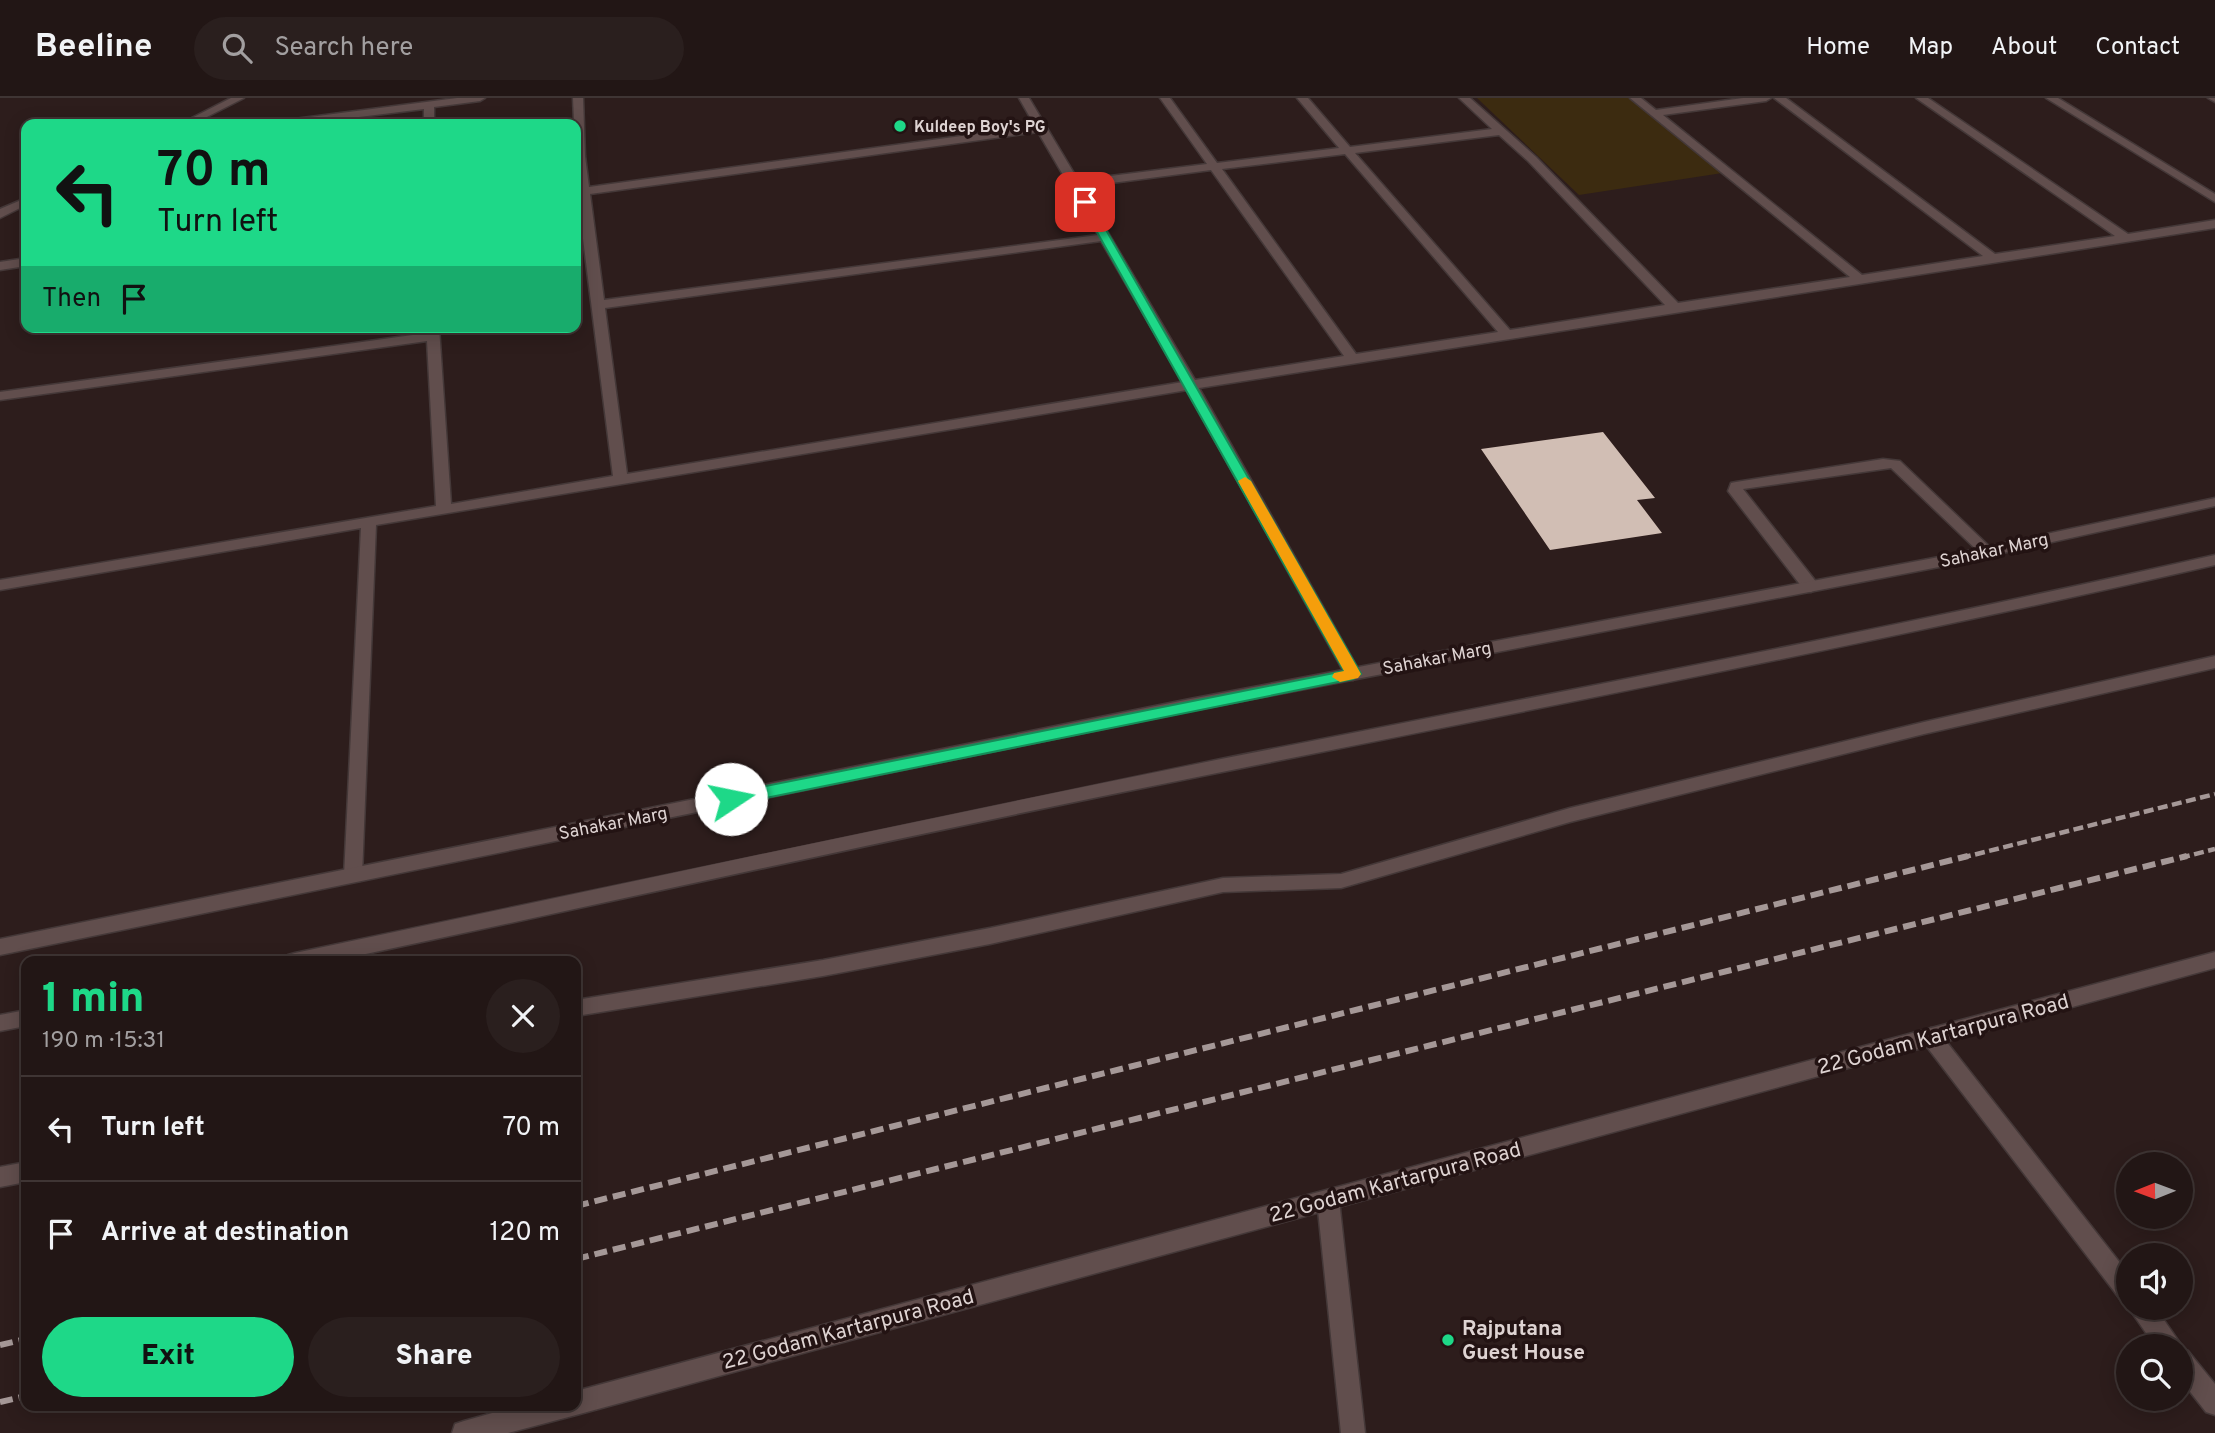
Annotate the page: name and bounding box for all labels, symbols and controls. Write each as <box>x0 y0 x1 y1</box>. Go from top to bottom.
search box <box>194 17 684 80</box>
text: Beeline <box>35 27 152 69</box>
icon: search <box>218 29 256 67</box>
text: Search here <box>274 32 413 65</box>
text: Home <box>1806 33 1870 63</box>
text: Map <box>1908 33 1953 63</box>
text: About <box>1991 33 2057 63</box>
text: Contact <box>2095 33 2180 63</box>
marker: Kuldeep Boy's PG <box>892 118 908 134</box>
place label: Kuldeep Boy's PG <box>914 118 1046 138</box>
text: 70 m <box>157 142 271 204</box>
icon: left <box>42 147 133 238</box>
pin <box>1055 172 1115 232</box>
icon: arrive <box>1066 183 1104 221</box>
text: Turn left <box>157 203 278 243</box>
icon: arrive <box>115 280 153 318</box>
text: Then <box>42 283 101 316</box>
street label: Sahakar Marg <box>1938 529 2051 574</box>
street label: Sahakar Marg <box>1381 638 1494 681</box>
position arrow <box>694 762 768 836</box>
street label: Sahakar Marg <box>557 803 670 846</box>
text: 1 min <box>42 974 145 1027</box>
button: close <box>486 979 560 1053</box>
street label: 22 Godam Kartarpura Road <box>1815 989 2072 1082</box>
text: 190 m · 15:31 <box>42 1027 165 1056</box>
icon: left <box>42 1110 80 1148</box>
text: Turn left <box>101 1112 205 1145</box>
text: 70 m <box>502 1112 560 1145</box>
street label: 22 Godam Kartarpura Road <box>1267 1137 1524 1230</box>
north arrow <box>2116 1152 2193 1228</box>
map controls <box>2116 1152 2193 1411</box>
icon: arrive <box>42 1215 80 1253</box>
text: Arrive at destination <box>101 1217 349 1250</box>
text: 120 m <box>490 1217 560 1250</box>
button: sound <box>2116 1243 2193 1320</box>
street label: 22 Godam Kartarpura Road <box>720 1284 977 1377</box>
place label: Rajputana Guest House <box>1462 1316 1585 1367</box>
button: Exit <box>42 1317 294 1397</box>
button: Share <box>308 1317 560 1397</box>
marker: Rajputana Guest House <box>1440 1332 1456 1348</box>
button: search <box>2116 1334 2193 1411</box>

